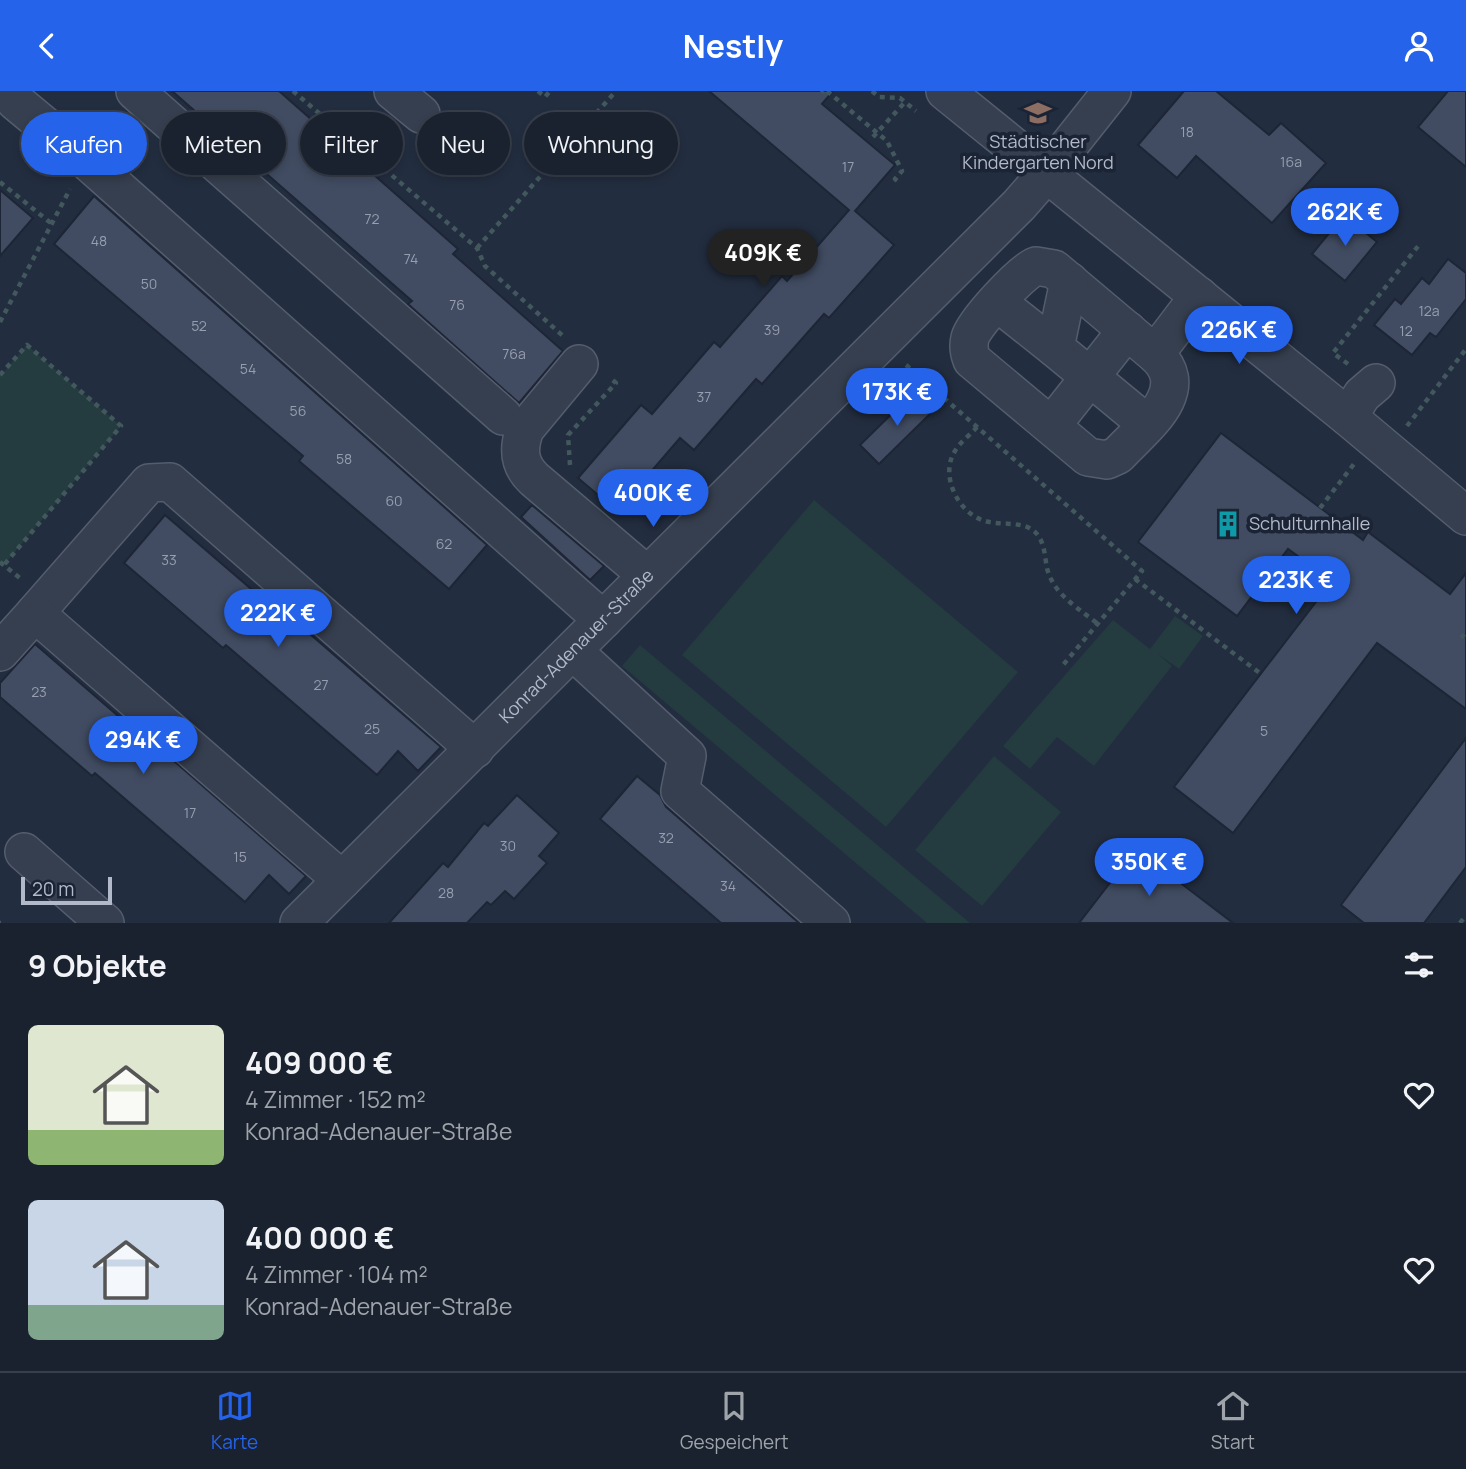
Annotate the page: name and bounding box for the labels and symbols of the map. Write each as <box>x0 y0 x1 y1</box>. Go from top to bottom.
school or university icon: Städtischer Kindergarten Nord <box>1023 98 1053 128</box>
house number: 18 <box>1180 122 1194 141</box>
place label: Städtischer Kindergarten Nord <box>962 129 1114 174</box>
house number: 16a <box>1280 152 1302 171</box>
house number: 17 <box>842 157 854 176</box>
pin: 262K € <box>1288 188 1402 248</box>
house number: 72 <box>364 209 380 228</box>
pin: 409K € <box>706 229 820 289</box>
house number: 48 <box>91 231 107 250</box>
house number: 74 <box>404 249 418 268</box>
house number: 50 <box>141 274 157 293</box>
house number: 76 <box>449 295 465 314</box>
house number: 12a <box>1418 301 1440 320</box>
pin: 226K € <box>1182 307 1296 366</box>
house number: 52 <box>191 316 207 335</box>
house number: 39 <box>764 320 780 339</box>
house number: 12 <box>1399 321 1413 340</box>
house number: 76a <box>502 344 526 363</box>
house number: 54 <box>240 359 256 378</box>
pin: 173K € <box>840 369 954 428</box>
house number: 37 <box>697 387 711 406</box>
house number: 56 <box>290 401 306 420</box>
house number: 58 <box>336 449 352 468</box>
pin: 400K € <box>596 469 710 529</box>
house number: 60 <box>385 491 403 510</box>
building icon: Schulturnhalle <box>1213 509 1243 539</box>
place label: Schulturnhalle <box>1249 511 1370 535</box>
house number: 62 <box>436 534 452 553</box>
house number: 33 <box>161 550 177 569</box>
pin: 223K € <box>1239 557 1353 616</box>
street label: Konrad-Adenauer-Straße <box>493 563 658 728</box>
pin: 222K € <box>221 589 335 649</box>
house number: 27 <box>313 675 329 694</box>
house number: 23 <box>31 682 47 701</box>
pin: 294K € <box>86 717 200 776</box>
house number: 25 <box>364 719 380 738</box>
house number: 5 <box>1260 721 1268 740</box>
house number: 17 <box>184 803 196 822</box>
house number: 32 <box>658 828 674 847</box>
house number: 30 <box>500 836 516 855</box>
pin: 350K € <box>1092 839 1206 898</box>
house number: 15 <box>233 847 247 866</box>
scale bar <box>21 874 112 906</box>
house number: 34 <box>720 876 736 895</box>
house number: 28 <box>438 883 454 902</box>

